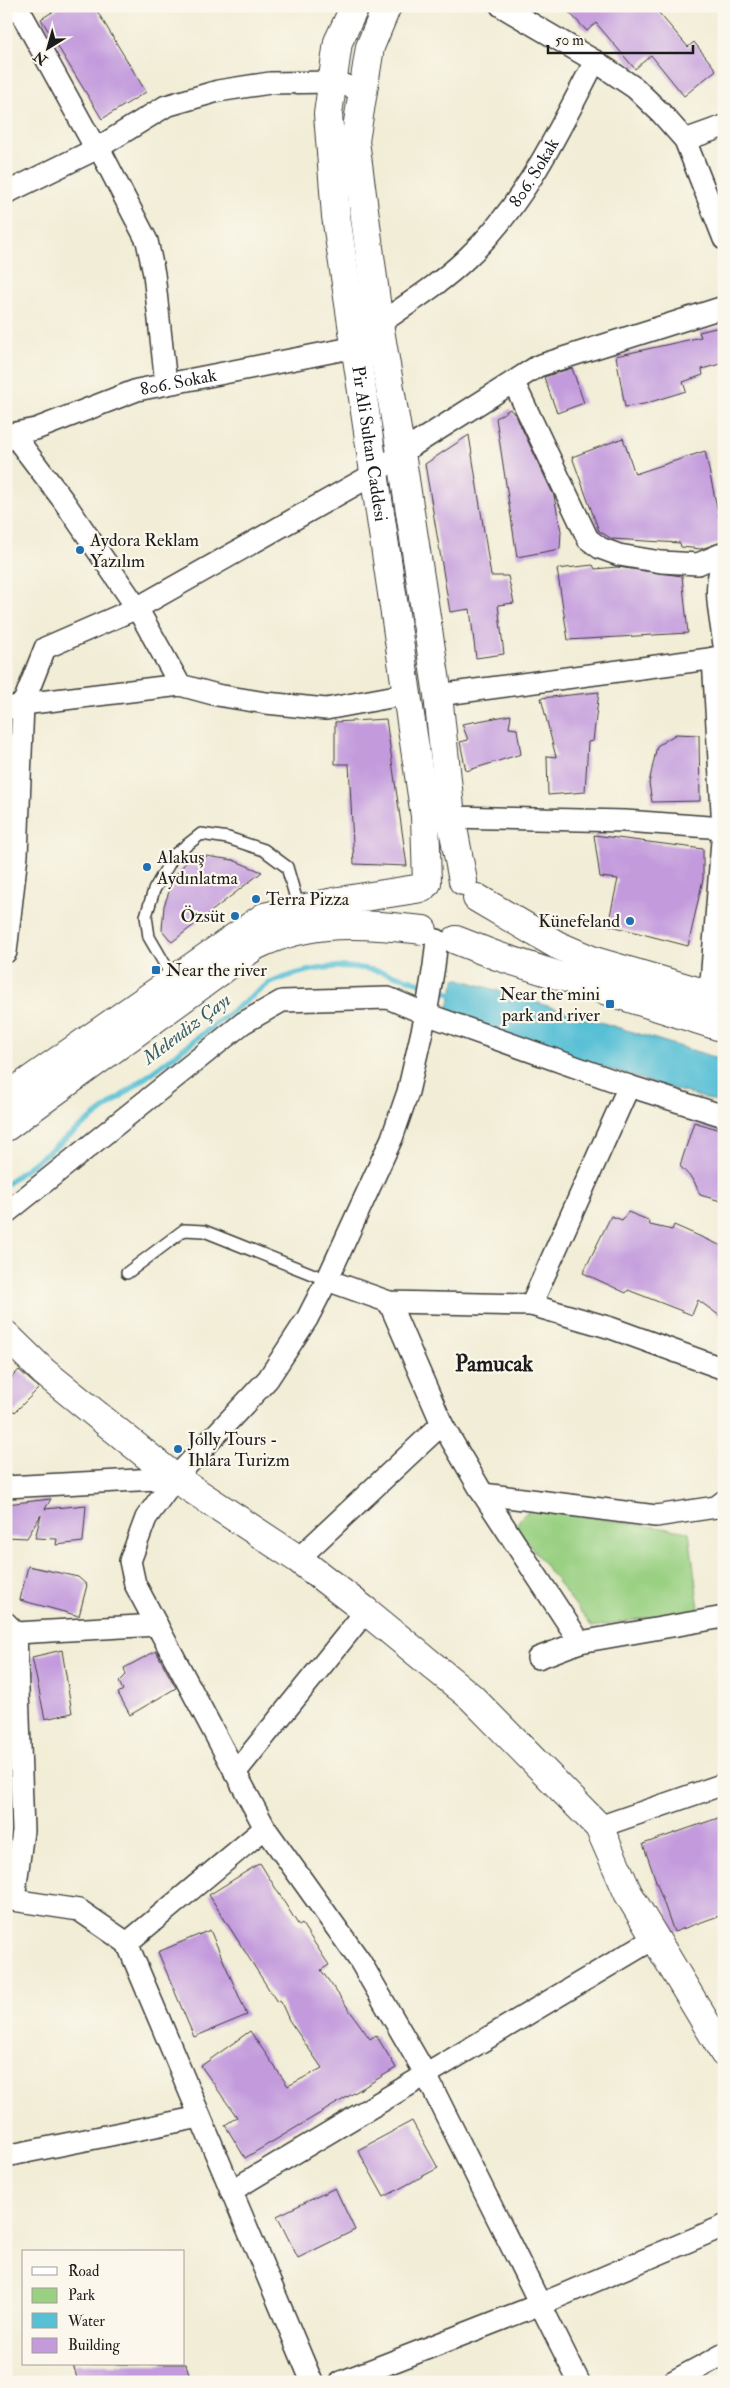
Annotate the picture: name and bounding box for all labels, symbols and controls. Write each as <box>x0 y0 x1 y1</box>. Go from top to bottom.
north arrow <box>22 22 72 72</box>
scale bar <box>548 22 692 54</box>
text: 50 m <box>555 31 584 50</box>
text: N <box>30 47 51 69</box>
street label: 806. Sokak <box>504 134 565 212</box>
street label: 806. Sokak <box>138 364 219 401</box>
street label: Pir Ali Sultan Caddesi <box>346 364 392 523</box>
place label: Aydora Reklam Yazılım <box>89 529 199 573</box>
marker: Aydora Reklam Yazılım <box>74 544 86 556</box>
place label: Alakuş Aydınlatma <box>156 846 239 890</box>
marker: Alakuş Aydınlatma <box>141 861 153 873</box>
place label: Terra Pizza <box>266 888 350 911</box>
marker: Terra Pizza <box>250 893 262 905</box>
place label: Özsüt <box>180 905 225 928</box>
marker: Özsüt <box>229 910 241 922</box>
place label: Künefeland <box>538 910 620 933</box>
marker: Künefeland <box>624 915 636 927</box>
place label: Near the river <box>166 959 267 982</box>
marker: Near the river <box>150 964 162 976</box>
place label: Near the mini park and river <box>499 983 600 1027</box>
water label: Melendiz Çayı <box>137 988 236 1070</box>
marker: Near the mini park and river <box>604 998 616 1010</box>
district label: Pamucak <box>455 1350 534 1378</box>
place label: Jolly Tours - Ihlara Turizm <box>187 1428 290 1472</box>
marker: Jolly Tours - Ihlara Turizm <box>172 1443 184 1455</box>
legend <box>22 2250 185 2366</box>
text: Road <box>68 2262 100 2281</box>
text: Park <box>68 2286 95 2305</box>
text: Water <box>67 2312 105 2331</box>
text: Building <box>68 2336 120 2355</box>

